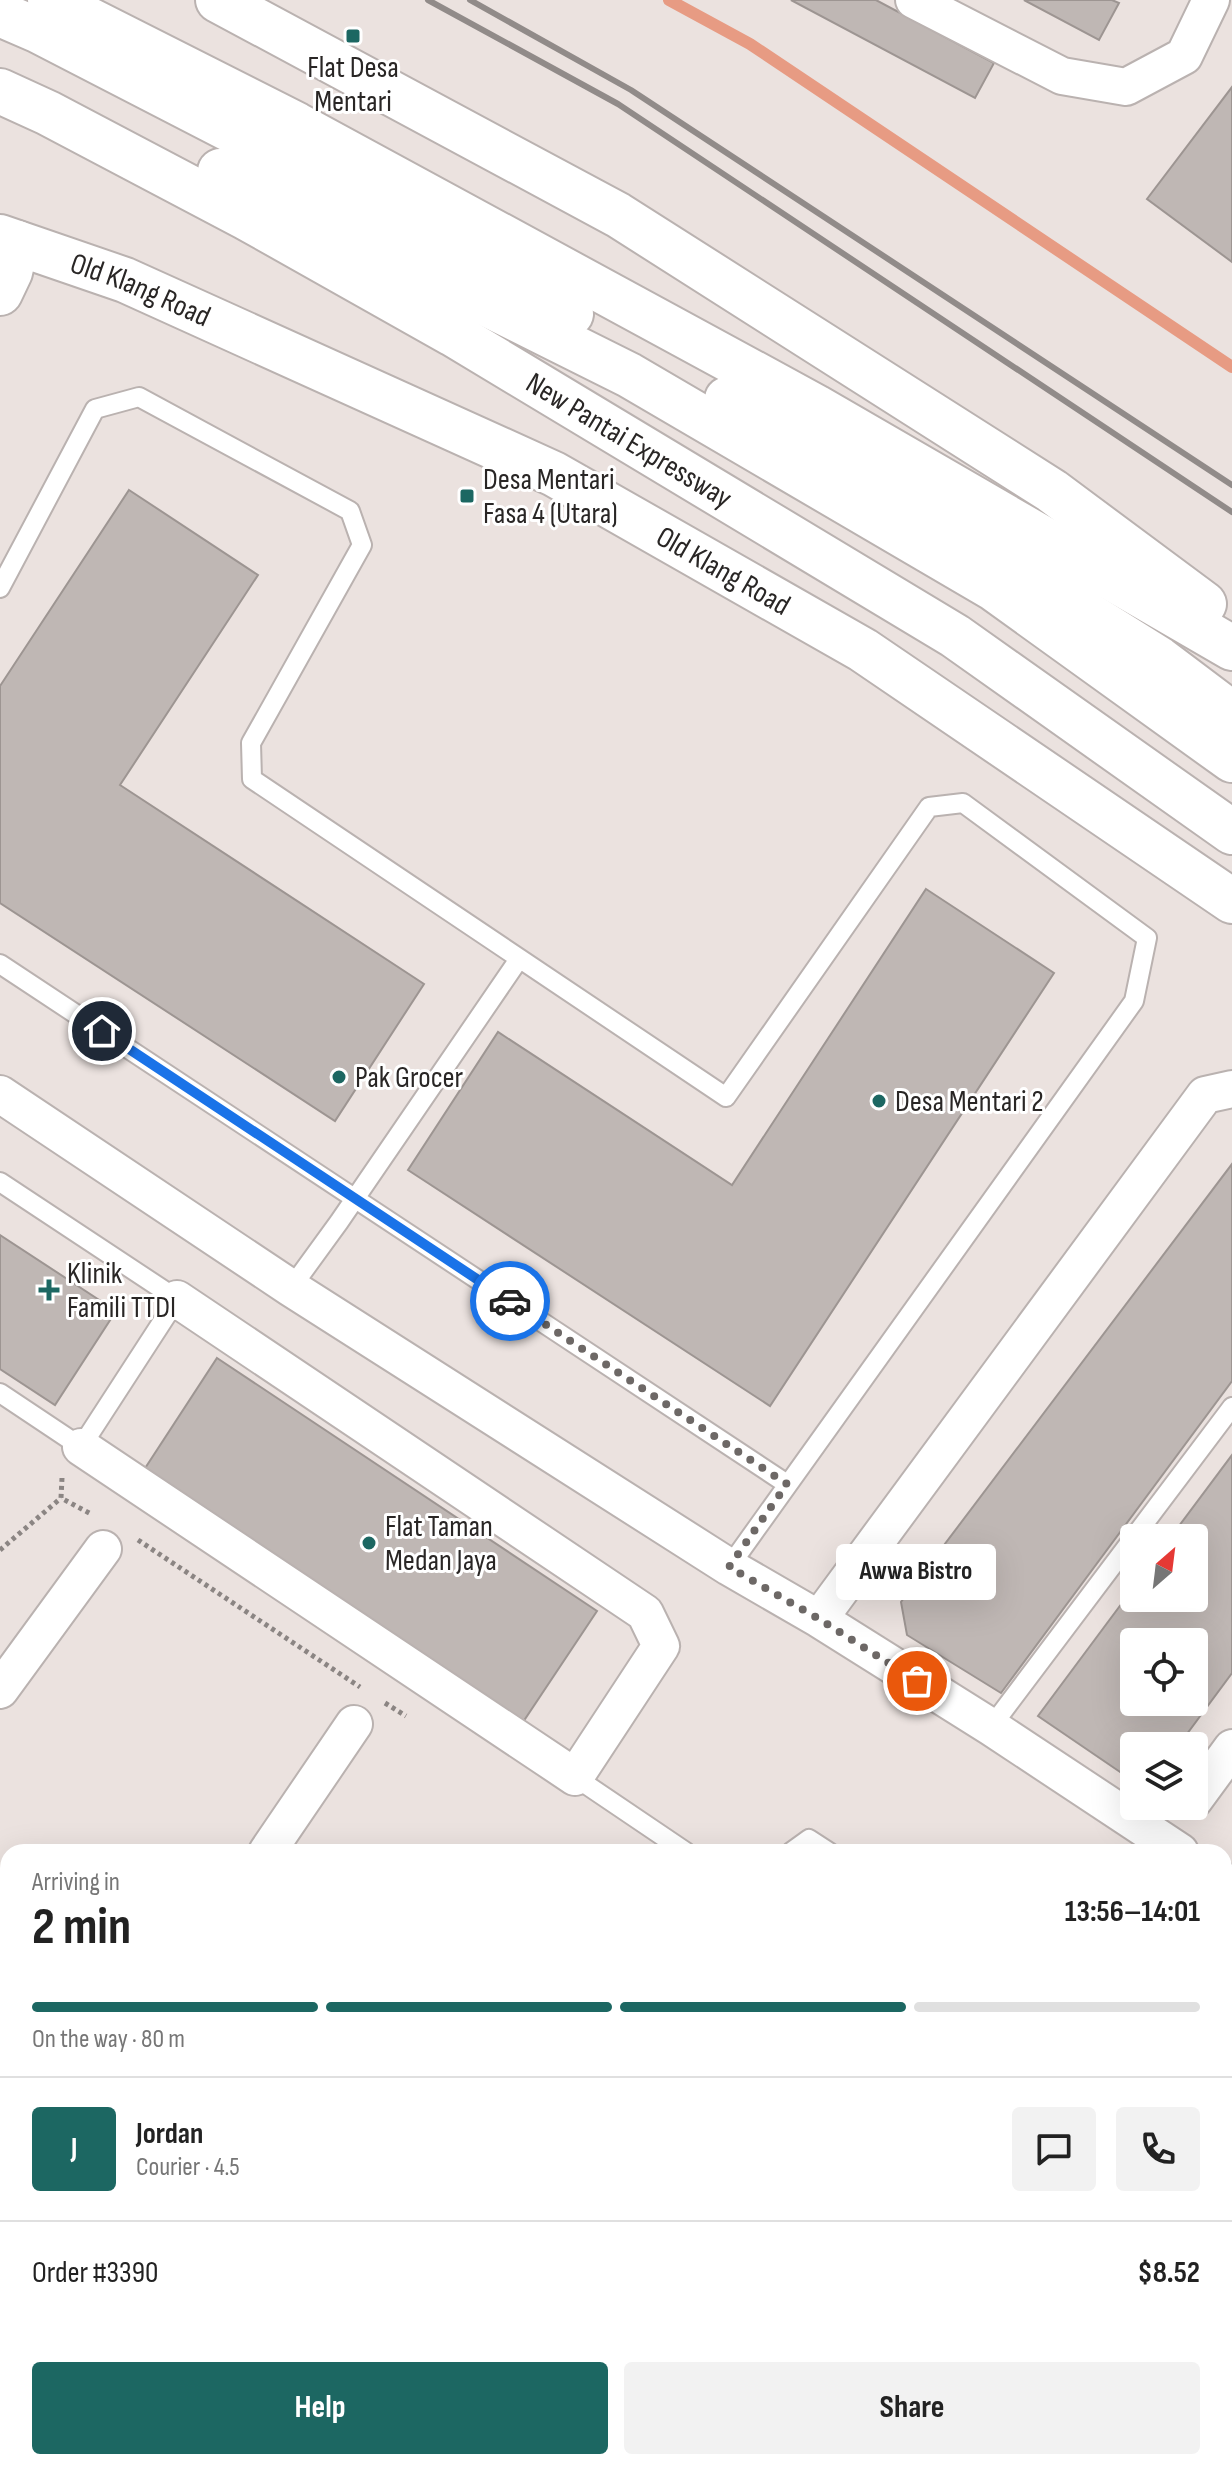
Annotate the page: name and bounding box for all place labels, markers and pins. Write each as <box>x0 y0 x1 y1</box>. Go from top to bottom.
marker: Flat Desa Mentari <box>344 27 362 45</box>
place label: Flat Desa Mentari <box>307 50 399 120</box>
place label: Desa Mentari Fasa 4 (Utara) <box>483 462 618 532</box>
marker: Desa Mentari Fasa 4 (Utara) <box>458 487 476 505</box>
pin <box>68 997 136 1065</box>
place label: Pak Grocer <box>355 1060 464 1096</box>
marker: Pak Grocer <box>330 1068 348 1086</box>
place label: Desa Mentari 2 <box>895 1084 1044 1120</box>
marker: Desa Mentari 2 <box>870 1092 888 1110</box>
place label: Klinik Famili TTDI <box>67 1256 176 1326</box>
marker: Klinik Famili TTDI <box>38 1279 60 1301</box>
place label: Flat Taman Medan Jaya <box>385 1509 497 1579</box>
marker: Flat Taman Medan Jaya <box>360 1534 378 1552</box>
callout: Awwa Bistro <box>837 1545 997 1601</box>
pin <box>883 1647 951 1715</box>

